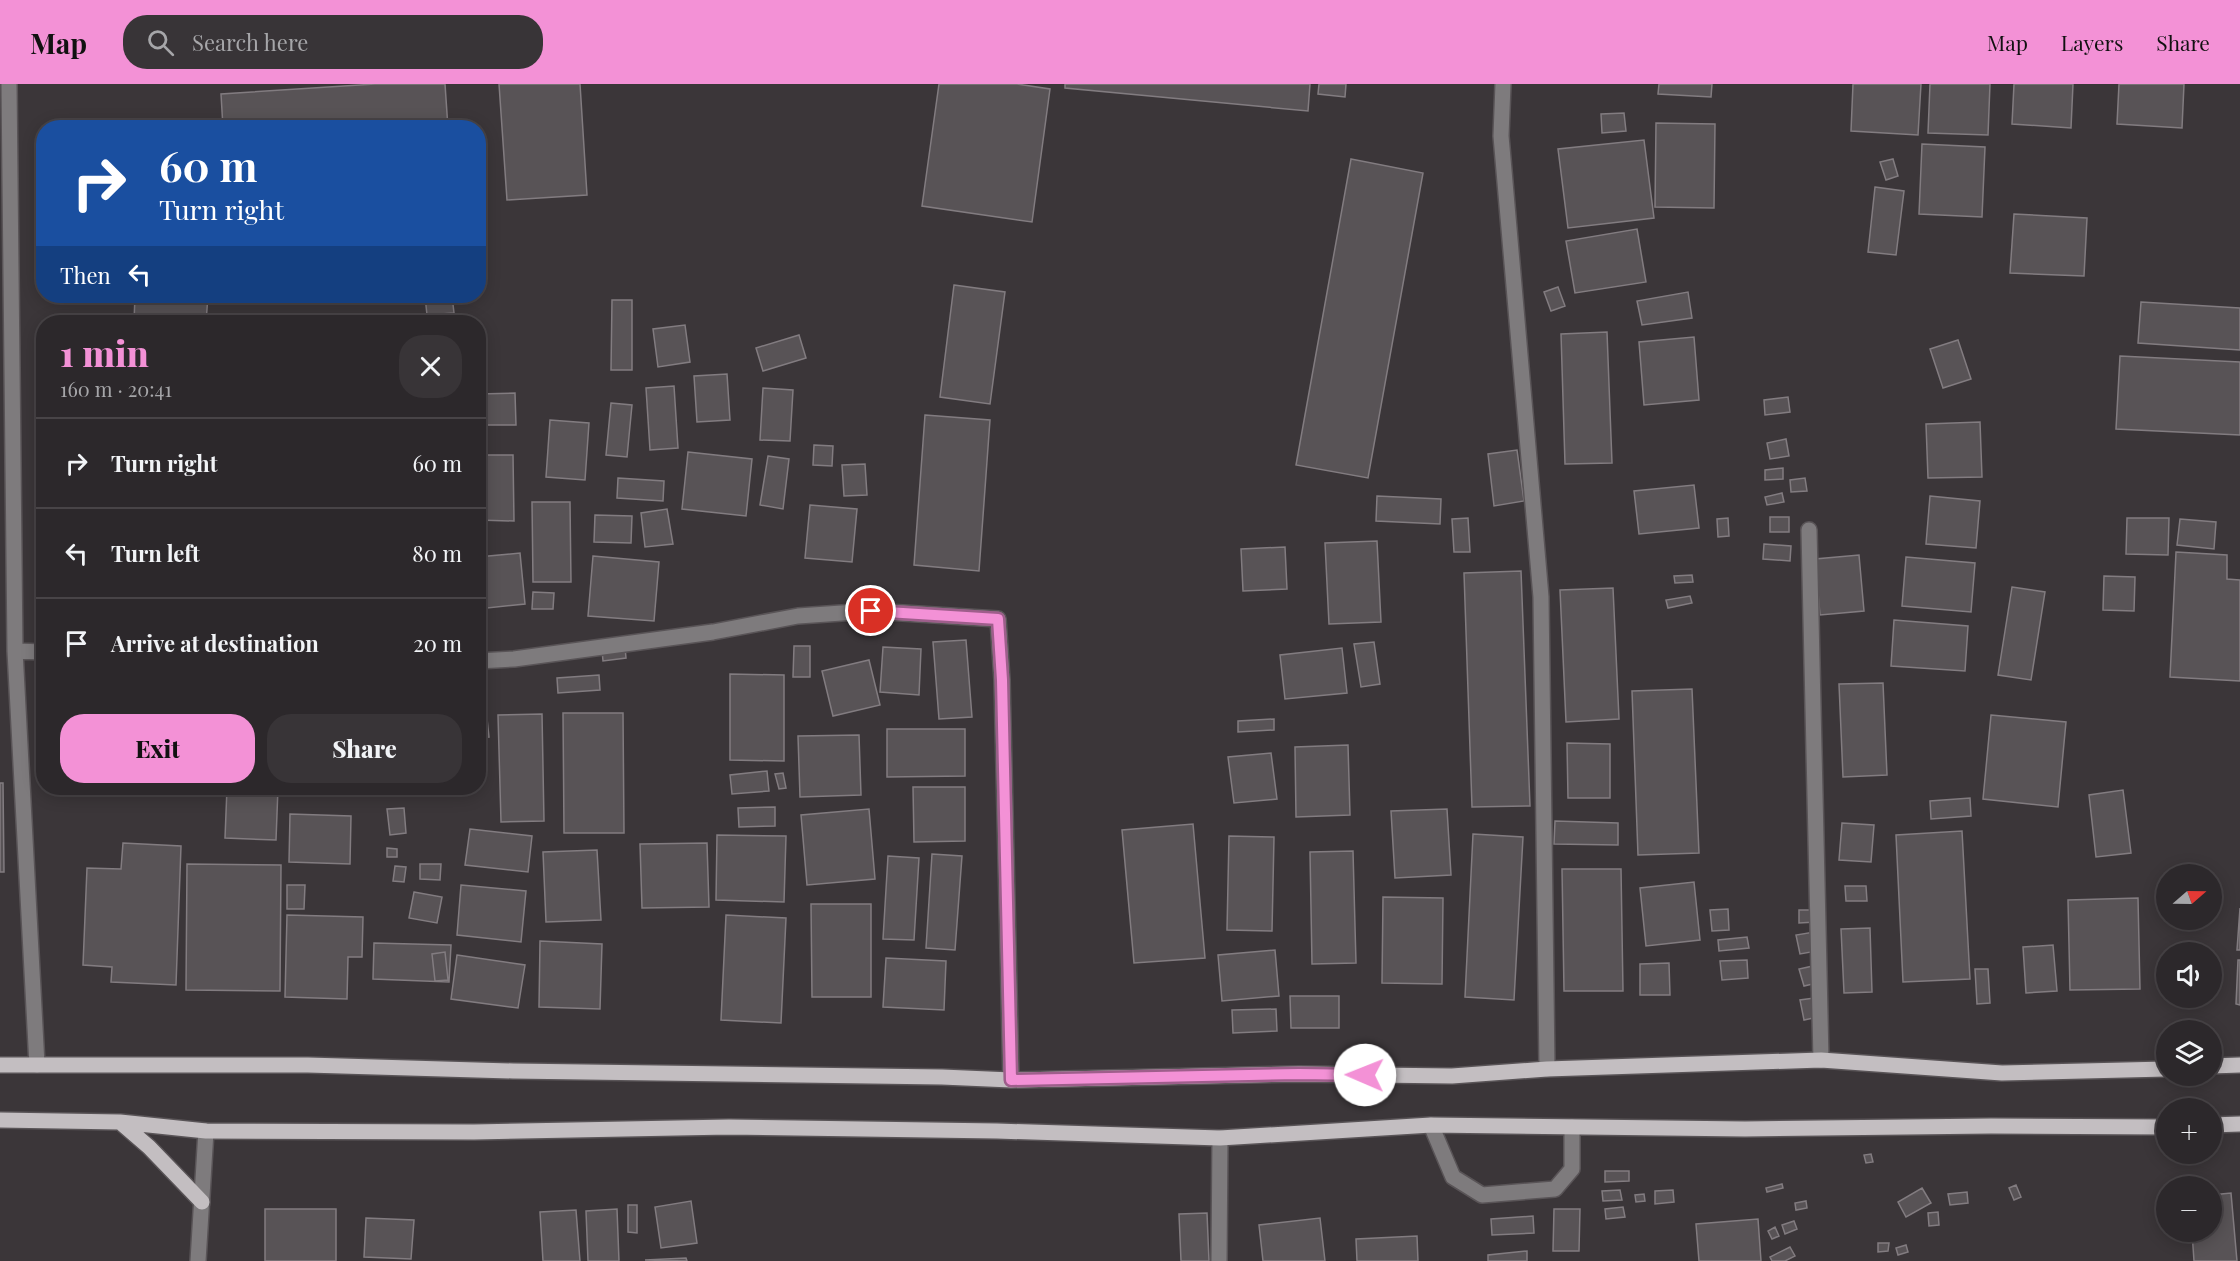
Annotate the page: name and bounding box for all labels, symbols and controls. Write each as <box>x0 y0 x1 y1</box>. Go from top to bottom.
search box <box>123 15 543 69</box>
text: Map <box>30 24 87 61</box>
icon: search <box>144 26 177 59</box>
text: Search here <box>192 27 308 57</box>
text: Map <box>1987 28 2028 56</box>
text: Layers <box>2061 28 2123 56</box>
text: Share <box>2156 28 2210 56</box>
text: 60 m <box>159 137 257 193</box>
icon: right <box>60 144 138 222</box>
text: Turn right <box>159 191 284 227</box>
icon: left <box>123 258 156 291</box>
text: Then <box>60 260 111 290</box>
text: 1 min <box>60 328 149 376</box>
button: close <box>399 335 462 398</box>
text: 160 m · 20:41 <box>60 375 172 402</box>
icon: right <box>60 447 93 480</box>
text: Turn right <box>111 448 217 478</box>
text: 60 m <box>412 448 462 478</box>
icon: left <box>60 537 93 570</box>
text: Turn left <box>111 538 200 568</box>
text: 80 m <box>412 538 462 568</box>
pin <box>845 585 896 636</box>
icon: arrive <box>854 594 887 627</box>
icon: arrive <box>60 627 93 660</box>
text: Arrive at destination <box>111 628 319 658</box>
text: 20 m <box>413 628 462 658</box>
button: Exit <box>60 714 255 783</box>
button: Share <box>267 714 462 783</box>
north arrow <box>2156 864 2222 930</box>
map controls <box>2156 864 2222 1242</box>
button: sound <box>2156 942 2222 1008</box>
button: layers <box>2156 1020 2222 1086</box>
position arrow <box>1333 1043 1397 1107</box>
button: + <box>2156 1098 2222 1164</box>
button: − <box>2156 1176 2222 1242</box>

